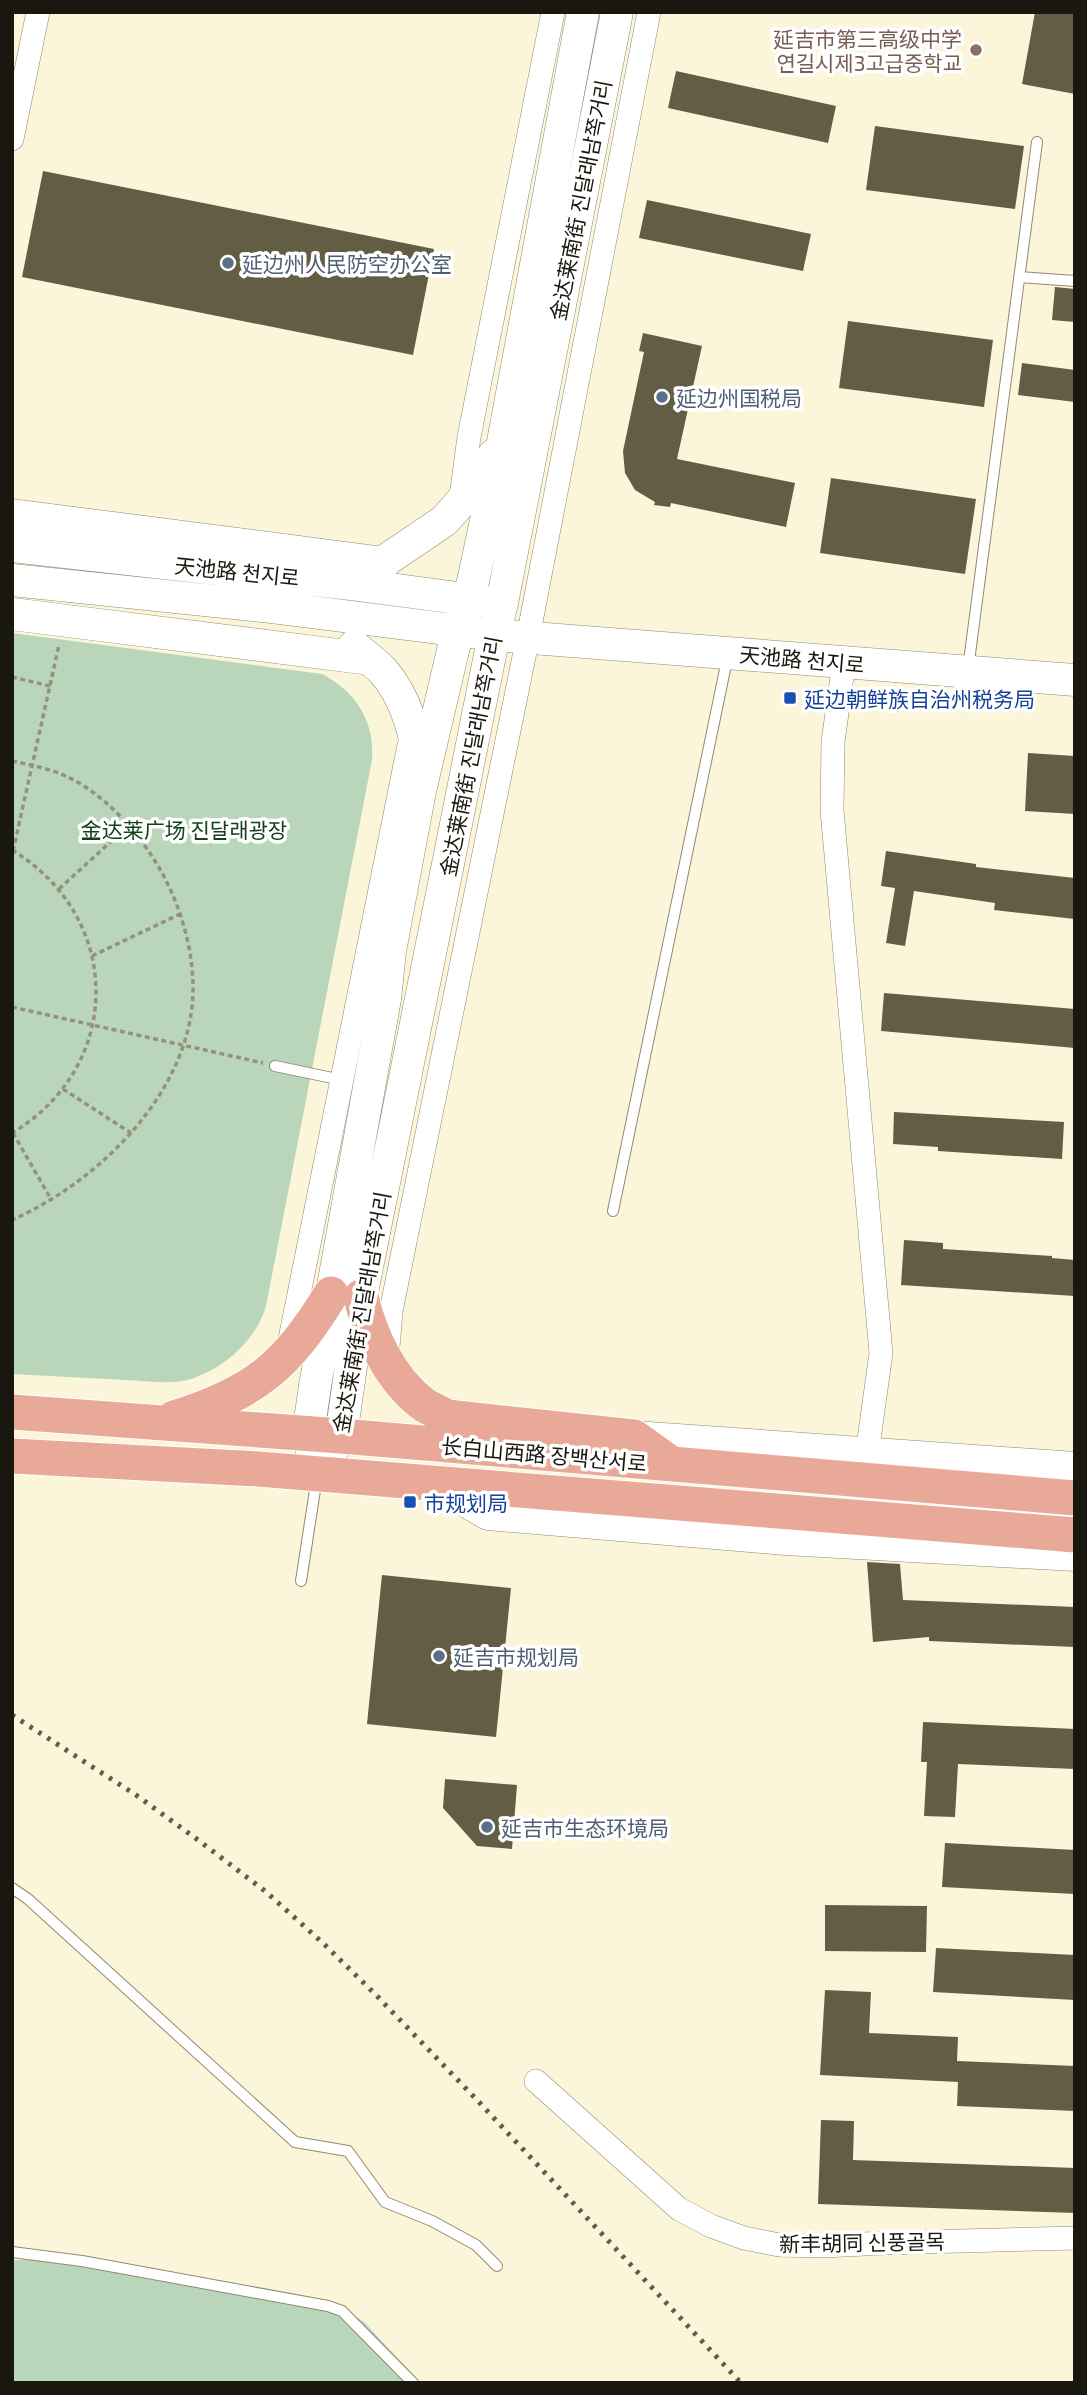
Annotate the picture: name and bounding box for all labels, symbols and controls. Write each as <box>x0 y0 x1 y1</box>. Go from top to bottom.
place label: 延吉市第三高级中学 연길시제3고급중학교 <box>773 26 962 75</box>
marker: 延吉市第三高级中学 연길시제3고급중학교 <box>968 42 984 58</box>
street label: 金达莱南街 진달래남쪽거리 <box>544 77 616 323</box>
place label: 延边州人民防空办公室 <box>242 251 452 276</box>
marker: 延边州人民防空办公室 <box>220 255 236 271</box>
place label: 延边州国税局 <box>676 385 802 410</box>
marker: 延边州国税局 <box>654 389 670 405</box>
street label: 天池路 천지로 <box>173 552 301 590</box>
street label: 金达莱南街 진달래남쪽거리 <box>434 633 506 879</box>
street label: 天池路 천지로 <box>738 641 866 677</box>
place label: 延边朝鲜族自治州税务局 <box>804 686 1035 711</box>
marker: 延边朝鲜族自治州税务局 <box>782 690 798 706</box>
park label: 金达莱广场 진달래광장 <box>81 817 287 842</box>
street label: 金达莱南街 진달래남쪽거리 <box>327 1189 395 1435</box>
street label: 长白山西路 장백산서로 <box>440 1433 648 1475</box>
place label: 市规划局 <box>424 1490 508 1515</box>
marker: 市规划局 <box>402 1494 418 1510</box>
place label: 延吉市规划局 <box>453 1644 579 1669</box>
marker: 延吉市规划局 <box>431 1648 447 1664</box>
place label: 延吉市生态环境局 <box>501 1815 669 1840</box>
marker: 延吉市生态环境局 <box>479 1819 495 1835</box>
street label: 新丰胡同 신풍골목 <box>779 2228 945 2256</box>

